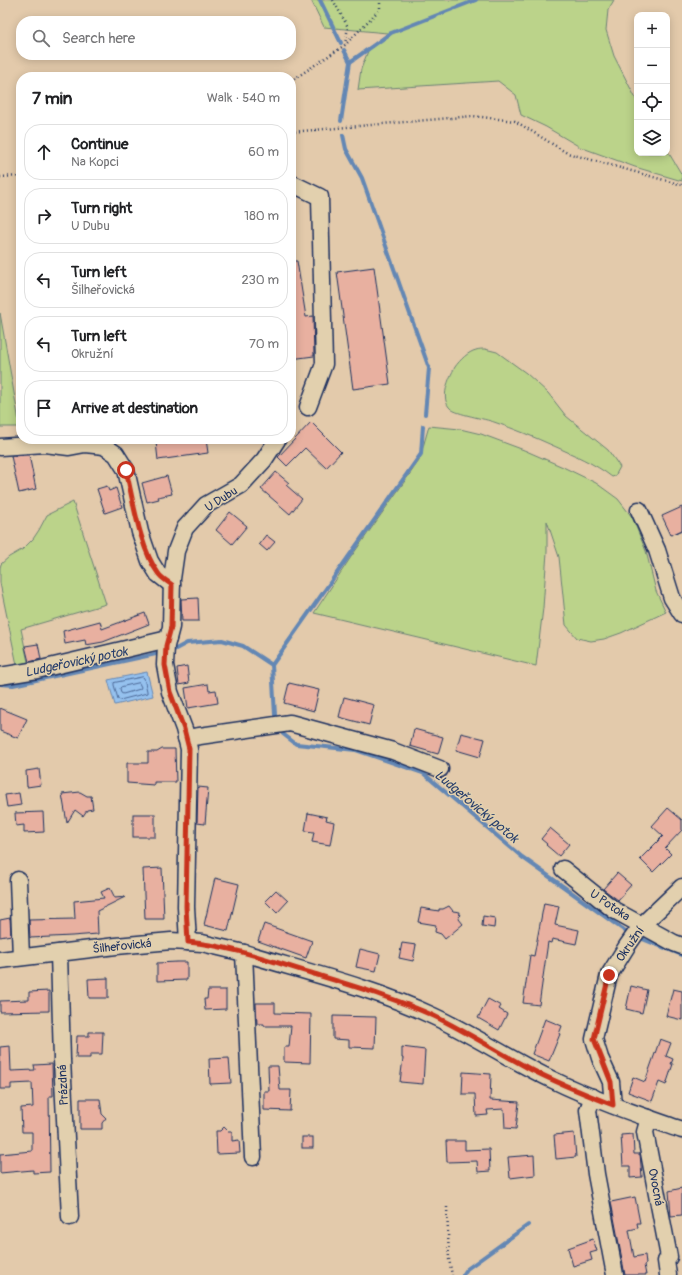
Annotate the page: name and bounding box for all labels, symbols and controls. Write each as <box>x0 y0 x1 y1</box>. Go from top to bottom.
map controls <box>634 12 670 156</box>
button: + <box>634 12 670 48</box>
search box <box>16 16 296 60</box>
icon: search <box>30 27 52 49</box>
text: Search here <box>62 29 135 48</box>
button: − <box>634 48 670 84</box>
button: locate <box>634 84 670 120</box>
text: 7 min <box>32 88 72 109</box>
text: Walk · 540 m <box>207 90 280 106</box>
button: layers <box>634 120 670 156</box>
text: Continue <box>71 135 129 154</box>
icon: ahead <box>33 141 55 163</box>
text: 60 m <box>248 144 279 160</box>
text: Na Kopci <box>71 154 119 170</box>
text: Turn right <box>71 199 132 218</box>
icon: right <box>33 205 55 227</box>
text: 180 m <box>244 208 279 224</box>
text: U Dubu <box>71 218 110 234</box>
text: Turn left <box>71 263 127 282</box>
icon: left <box>33 269 55 291</box>
text: 230 m <box>242 272 279 288</box>
text: Šilheřovická <box>71 282 135 298</box>
text: Turn left <box>71 327 127 346</box>
icon: left <box>33 333 55 355</box>
text: 70 m <box>249 336 279 352</box>
text: Okružní <box>71 346 114 362</box>
icon: arrive <box>33 397 55 419</box>
text: Arrive at destination <box>71 399 198 418</box>
route start <box>117 461 135 479</box>
street label: U Dubu <box>202 483 240 515</box>
water label: Ludgeřovický potok <box>23 643 131 681</box>
water label: Ludgeřovický potok <box>431 767 523 847</box>
street label: U Potoka <box>587 886 633 925</box>
street label: Okružní <box>613 924 648 965</box>
street label: Šilheřovická <box>92 935 153 957</box>
route end <box>600 966 618 984</box>
street label: Prázdná <box>55 1064 72 1106</box>
street label: Ovocná <box>645 1167 667 1208</box>

